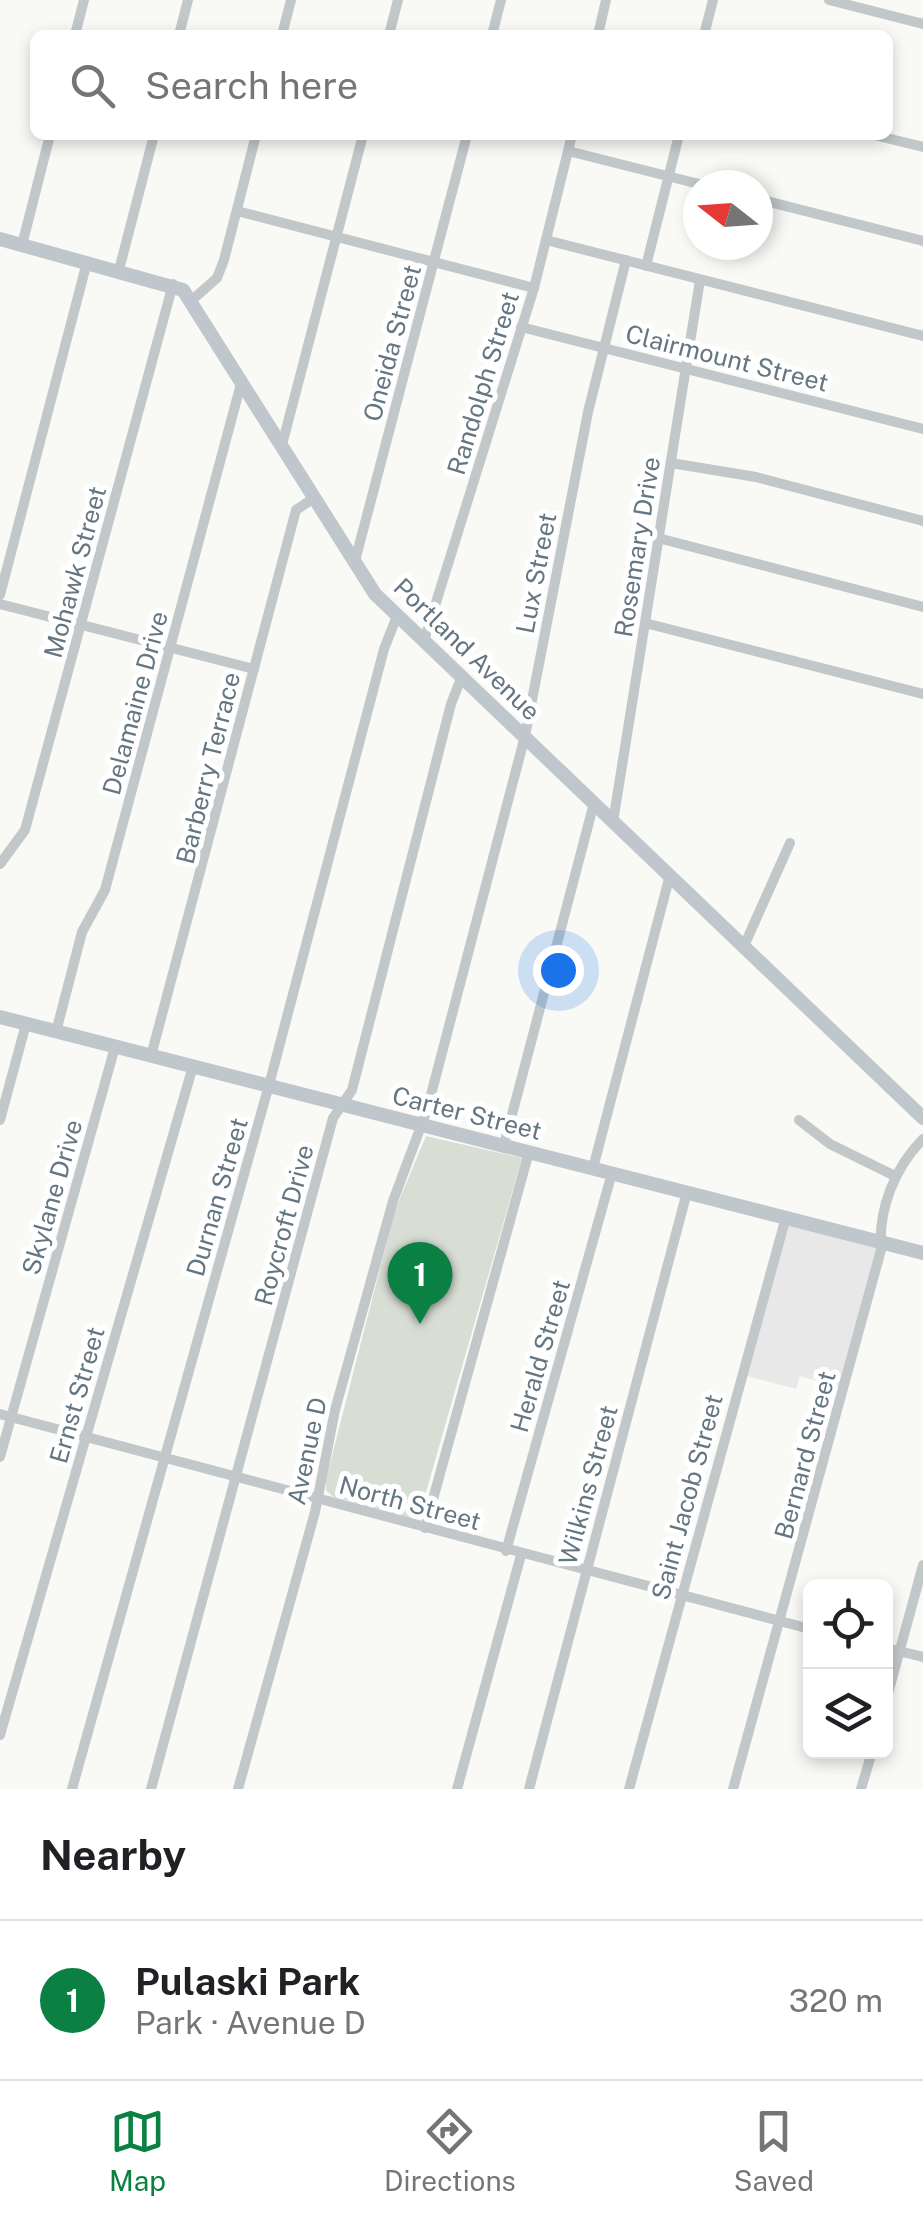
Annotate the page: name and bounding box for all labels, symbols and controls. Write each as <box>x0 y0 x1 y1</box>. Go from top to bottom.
search box <box>30 30 893 140</box>
icon: search <box>65 58 120 113</box>
text: Search here <box>145 63 358 108</box>
north arrow <box>683 170 773 260</box>
street label: Oneida Street <box>357 261 427 425</box>
street label: Randolph Street <box>441 288 525 478</box>
street label: Clairmount Street <box>623 318 831 398</box>
street label: Rosemary Drive <box>608 455 666 639</box>
street label: Mohawk Street <box>38 483 112 661</box>
street label: Lux Street <box>510 510 562 636</box>
street label: Portland Avenue <box>388 572 546 726</box>
street label: Delamaine Drive <box>96 608 174 798</box>
street label: Barberry Terrace <box>170 669 246 867</box>
your location <box>533 945 584 996</box>
street label: Carter Street <box>389 1080 545 1146</box>
street label: Durnan Street <box>180 1114 254 1280</box>
street label: Skylane Drive <box>16 1116 88 1278</box>
street label: Roycroft Drive <box>248 1141 320 1309</box>
pin: 1 <box>388 1242 452 1324</box>
street label: Herald Street <box>504 1276 576 1436</box>
street label: Ernst Street <box>43 1323 111 1467</box>
street label: Bernard Street <box>768 1368 842 1542</box>
street label: Saint Jacob Street <box>645 1391 729 1603</box>
street label: Avenue D <box>281 1395 333 1507</box>
street label: Wilkins Street <box>552 1402 624 1568</box>
street label: North Street <box>336 1470 484 1536</box>
map controls <box>803 1579 893 1759</box>
button: locate <box>803 1579 893 1669</box>
button: layers <box>803 1669 893 1759</box>
text: Nearby <box>40 1830 186 1879</box>
text: Pulaski Park <box>135 1959 360 2004</box>
text: 1 <box>66 1982 79 2019</box>
text: 320 m <box>789 1982 883 2019</box>
text: Park · Avenue D <box>135 2004 366 2041</box>
tab: Map <box>109 2104 166 2197</box>
tab: Directions <box>384 2104 516 2197</box>
tab: Saved <box>734 2104 814 2197</box>

